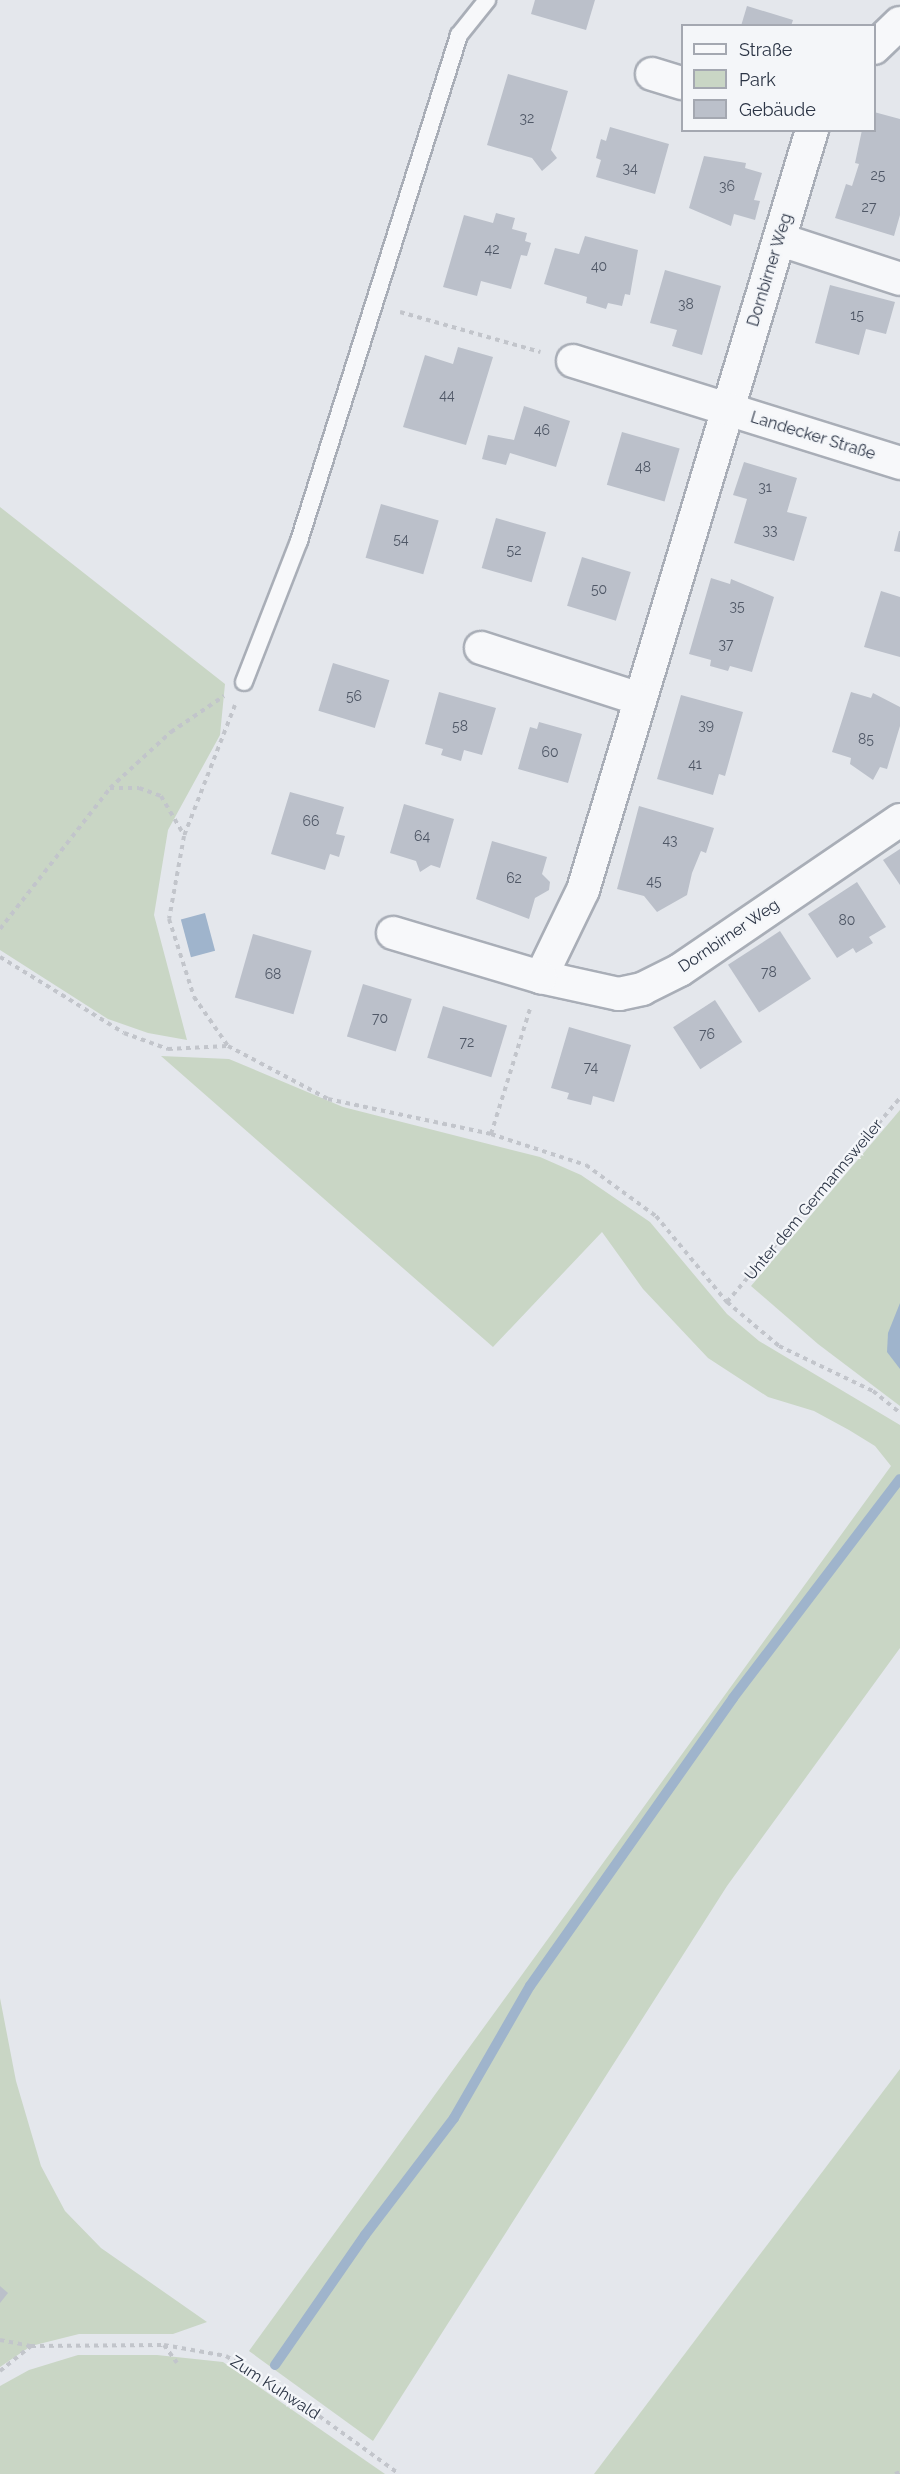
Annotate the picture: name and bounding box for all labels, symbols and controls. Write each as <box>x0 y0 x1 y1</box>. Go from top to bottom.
legend <box>681 24 876 132</box>
text: Straße <box>739 39 792 60</box>
text: Park <box>739 69 776 90</box>
text: Gebäude <box>739 99 816 120</box>
house number: 32 <box>520 110 534 126</box>
house number: 34 <box>622 160 638 176</box>
house number: 25 <box>871 167 885 183</box>
house number: 36 <box>719 178 735 194</box>
house number: 27 <box>862 199 876 215</box>
street label: Dornbirner Weg <box>744 211 796 329</box>
house number: 42 <box>485 241 499 257</box>
house number: 40 <box>591 258 607 274</box>
house number: 38 <box>678 296 694 312</box>
house number: 15 <box>850 307 864 323</box>
house number: 44 <box>439 387 455 403</box>
street label: Landecker Straße <box>748 408 878 464</box>
house number: 46 <box>534 422 550 438</box>
house number: 48 <box>635 459 651 475</box>
house number: 31 <box>758 479 772 495</box>
house number: 33 <box>763 522 777 538</box>
house number: 54 <box>393 531 409 547</box>
house number: 52 <box>507 542 521 558</box>
house number: 50 <box>591 581 607 597</box>
house number: 35 <box>729 598 745 614</box>
house number: 37 <box>719 636 733 652</box>
house number: 56 <box>346 688 362 704</box>
house number: 39 <box>698 717 714 733</box>
house number: 58 <box>452 718 468 734</box>
house number: 85 <box>858 731 874 747</box>
house number: 60 <box>541 744 559 760</box>
house number: 41 <box>688 756 702 772</box>
house number: 66 <box>303 813 319 829</box>
house number: 64 <box>414 828 430 844</box>
house number: 43 <box>662 832 678 848</box>
house number: 62 <box>506 870 522 886</box>
house number: 45 <box>646 873 662 889</box>
street label: Dornbirner Weg <box>675 895 783 977</box>
house number: 80 <box>839 912 855 928</box>
house number: 78 <box>761 964 777 980</box>
house number: 68 <box>265 966 281 982</box>
house number: 70 <box>372 1010 388 1026</box>
house number: 76 <box>699 1026 715 1042</box>
house number: 72 <box>460 1034 474 1050</box>
house number: 74 <box>584 1059 598 1075</box>
street label: Unter dem Germannsweiler <box>741 1115 887 1285</box>
street label: Zum Kuhwald <box>227 2352 323 2424</box>

